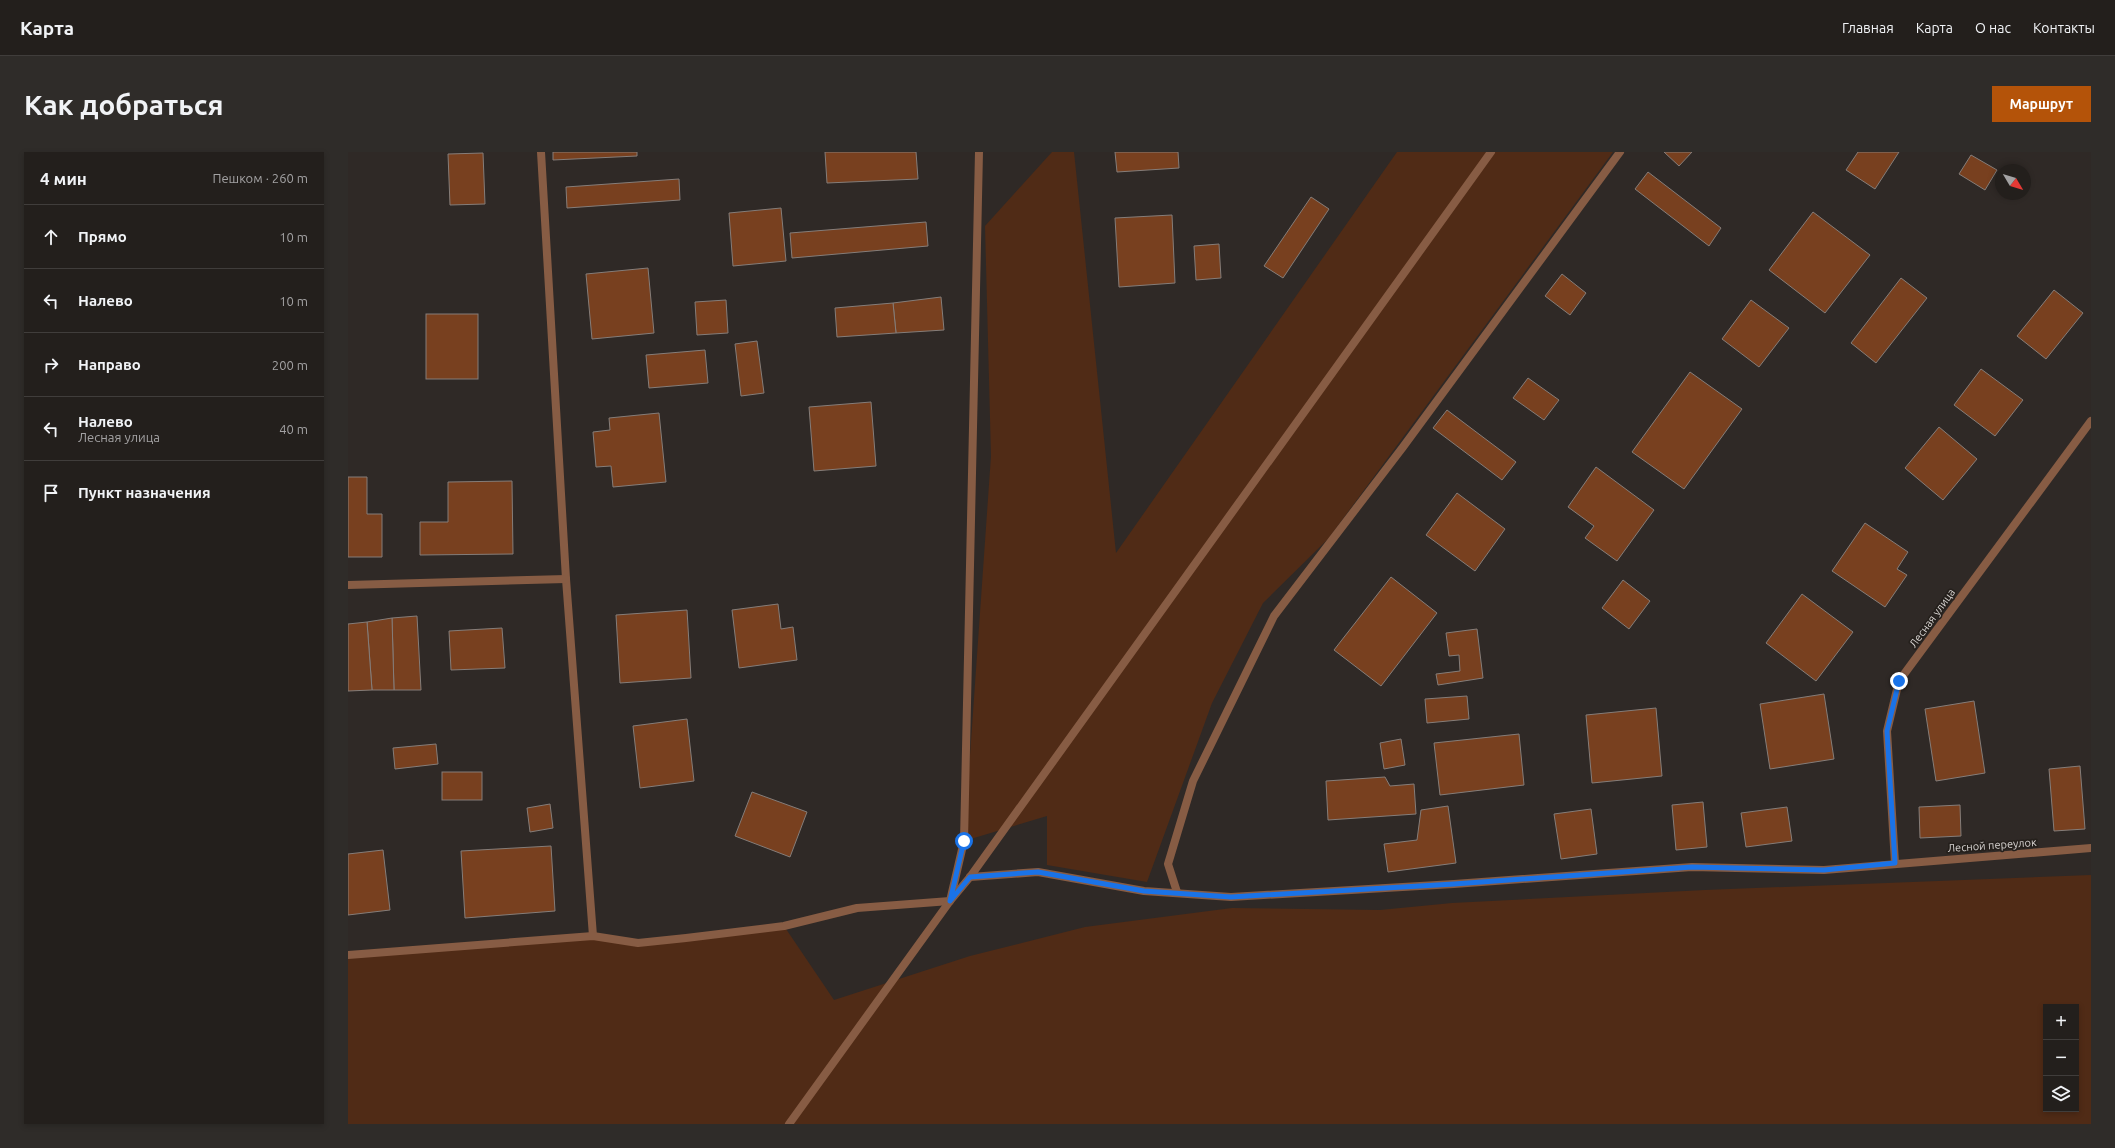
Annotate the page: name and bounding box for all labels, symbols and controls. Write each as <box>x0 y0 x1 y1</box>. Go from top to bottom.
text: Карта <box>20 17 74 39</box>
text: Главная <box>1842 20 1894 36</box>
text: Карта <box>1916 20 1953 36</box>
text: О нас <box>1975 20 2011 36</box>
text: Контакты <box>2033 20 2095 36</box>
button: Маршрут <box>1992 86 2091 122</box>
text: Как добраться <box>24 89 223 120</box>
north arrow <box>1995 164 2031 200</box>
text: 4 мин <box>40 169 87 188</box>
text: Пешком · 260 m <box>212 171 308 185</box>
icon: ahead <box>40 226 62 248</box>
text: Прямо <box>78 228 127 245</box>
text: 10 m <box>279 230 308 244</box>
icon: left <box>40 290 62 312</box>
text: Налево <box>78 292 133 309</box>
text: 10 m <box>279 294 308 308</box>
icon: right <box>40 354 62 376</box>
text: Направо <box>78 356 141 373</box>
text: 200 m <box>272 358 308 372</box>
text: Налево <box>78 413 133 430</box>
icon: left <box>40 418 62 440</box>
text: 40 m <box>279 422 308 436</box>
text: Лесная улица <box>78 430 160 444</box>
icon: arrive <box>40 482 62 504</box>
text: Пункт назначения <box>78 484 211 501</box>
street label: Лесная улица <box>1907 586 1957 650</box>
route end <box>1890 672 1908 690</box>
route start <box>955 832 973 850</box>
street label: Лесной переулок <box>1947 836 2037 854</box>
map controls <box>2043 1004 2079 1112</box>
button: + <box>2043 1004 2079 1040</box>
button: − <box>2043 1040 2079 1076</box>
button: layers <box>2043 1076 2079 1112</box>

